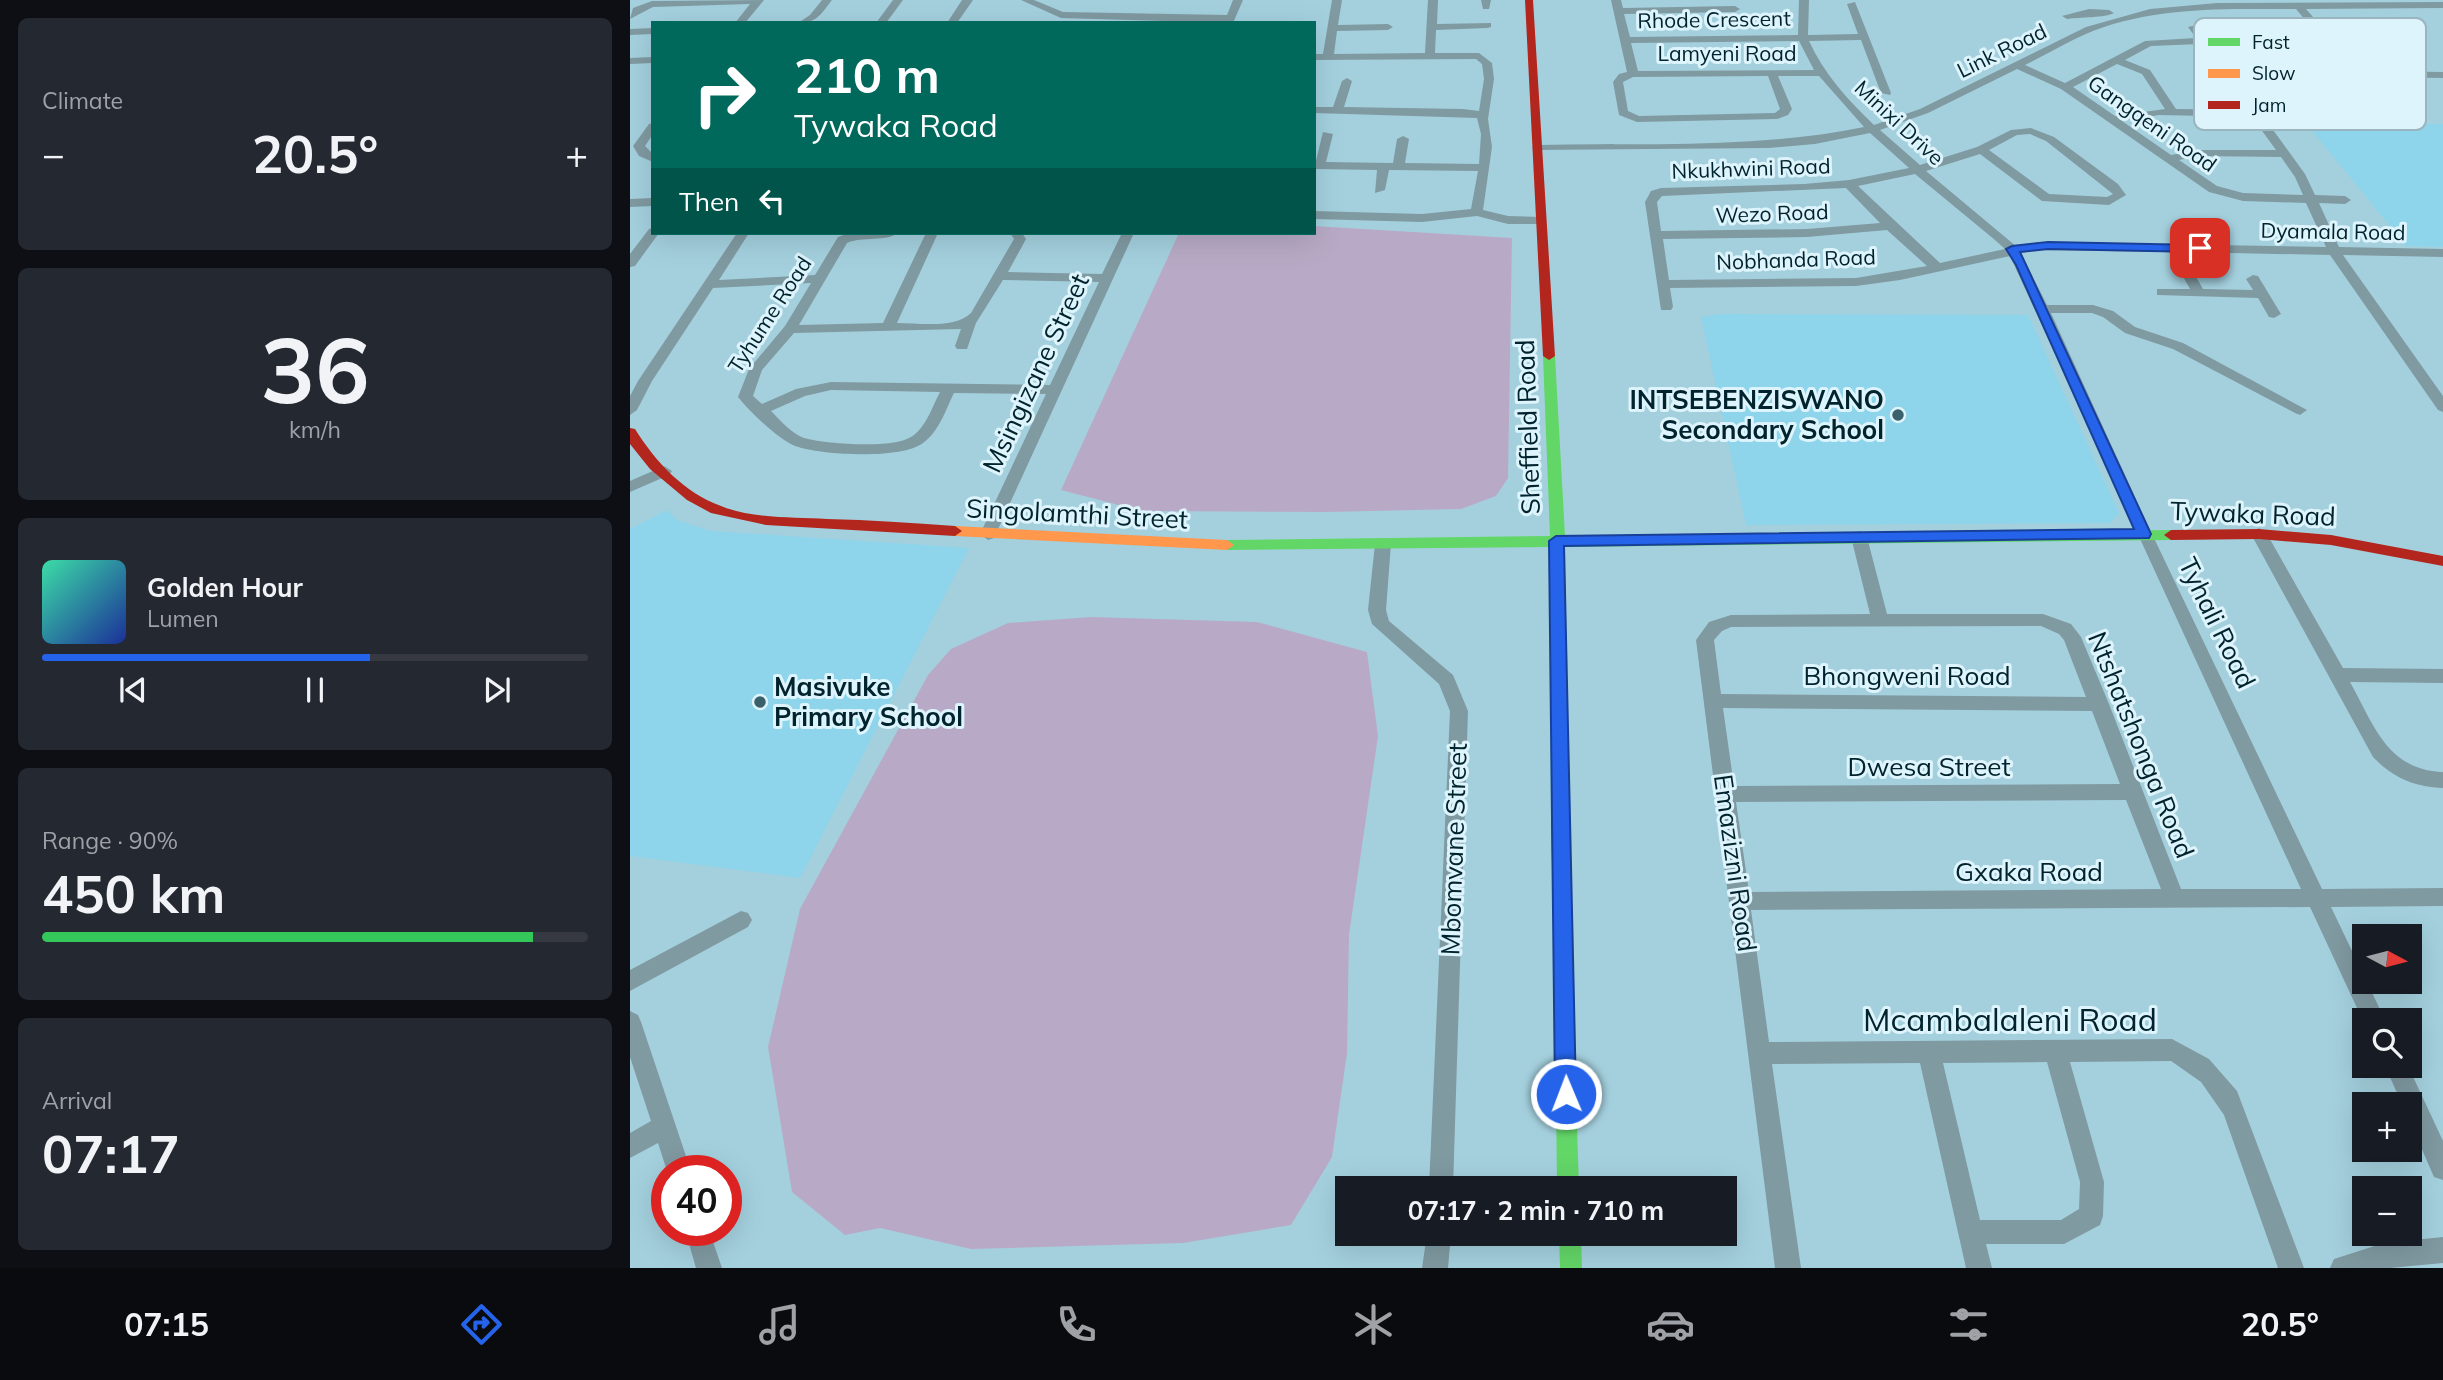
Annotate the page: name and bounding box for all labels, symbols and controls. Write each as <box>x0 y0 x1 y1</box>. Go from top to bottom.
street label: Rhode Crescent <box>1637 5 1791 33</box>
street label: Link Road <box>1952 17 2051 83</box>
legend <box>2194 18 2426 130</box>
text: Fast <box>2252 30 2290 54</box>
street label: Lamyeni Road <box>1657 40 1797 66</box>
text: 210 m <box>794 44 940 105</box>
icon: right <box>679 49 770 140</box>
text: Slow <box>2252 61 2296 85</box>
street label: Gangqeni Road <box>2083 69 2222 177</box>
street label: Minixi Drive <box>1850 74 1950 170</box>
text: Climate <box>42 86 123 115</box>
text: Jam <box>2252 93 2286 117</box>
text: Tywaka Road <box>794 105 998 145</box>
text: 20.5° <box>252 121 378 186</box>
text: − <box>42 130 65 178</box>
text: + <box>565 130 588 178</box>
street label: Nkukhwini Road <box>1671 152 1831 184</box>
icon: left <box>753 182 791 220</box>
text: Then <box>679 185 739 218</box>
street label: Wezo Road <box>1715 198 1829 228</box>
street label: Dyamala Road <box>2260 217 2406 245</box>
pin <box>2170 218 2230 278</box>
icon: arrive <box>2181 229 2219 267</box>
street label: Nobhanda Road <box>1716 243 1876 275</box>
street label: Tyhume Road <box>722 251 816 378</box>
street label: Msingizane Street <box>975 268 1096 477</box>
text: 36 <box>260 312 370 426</box>
street label: Sheffield Road <box>1508 339 1547 515</box>
place label: INTSEBENZISWANO Secondary School <box>1629 383 1884 446</box>
marker: INTSEBENZISWANO Secondary School <box>1890 407 1906 423</box>
text: km/h <box>289 415 341 444</box>
street label: Singolamthi Street <box>965 491 1189 536</box>
street label: Tywaka Road <box>2170 494 2336 533</box>
street label: Tyhali Road <box>2172 552 2263 694</box>
text: Golden Hour <box>147 571 303 604</box>
text: Lumen <box>147 604 219 633</box>
street label: Ntshatshonga Road <box>2081 627 2202 863</box>
street label: Bhongweni Road <box>1803 659 2011 692</box>
place label: Masivuke Primary School <box>774 670 963 733</box>
icon: previous <box>114 671 152 709</box>
icon: pause <box>296 671 334 709</box>
icon: next <box>478 671 516 709</box>
marker: Masivuke Primary School <box>752 694 768 710</box>
street label: Mbomvane Street <box>1433 742 1474 956</box>
street label: Dwesa Street <box>1847 750 2011 783</box>
street label: Emazizni Road <box>1707 772 1764 954</box>
text: Range · 90% <box>42 826 178 855</box>
street label: Gxaka Road <box>1955 855 2103 888</box>
text: 450 km <box>42 861 225 926</box>
north arrow <box>2352 924 2422 994</box>
map controls <box>2352 924 2422 1246</box>
street label: Mcambalaleni Road <box>1863 999 2157 1039</box>
button: search <box>2352 1008 2422 1078</box>
position arrow <box>1529 1057 1603 1131</box>
text: Arrival <box>42 1086 112 1115</box>
button: + <box>2352 1092 2422 1162</box>
text: 07:17 <box>42 1121 180 1186</box>
speed limit sign: 40 <box>651 1155 742 1246</box>
button: − <box>2352 1176 2422 1246</box>
text: 07:17 · 2 min · 710 m <box>1408 1194 1664 1227</box>
icon: directions <box>457 1300 506 1349</box>
icon: music <box>755 1300 804 1349</box>
icon: phone <box>1052 1300 1101 1349</box>
icon: climate <box>1349 1300 1398 1349</box>
icon: car <box>1646 1300 1695 1349</box>
icon: filters <box>1944 1300 1993 1349</box>
text: 07:15 <box>124 1304 209 1344</box>
text: 20.5° <box>2241 1304 2319 1344</box>

